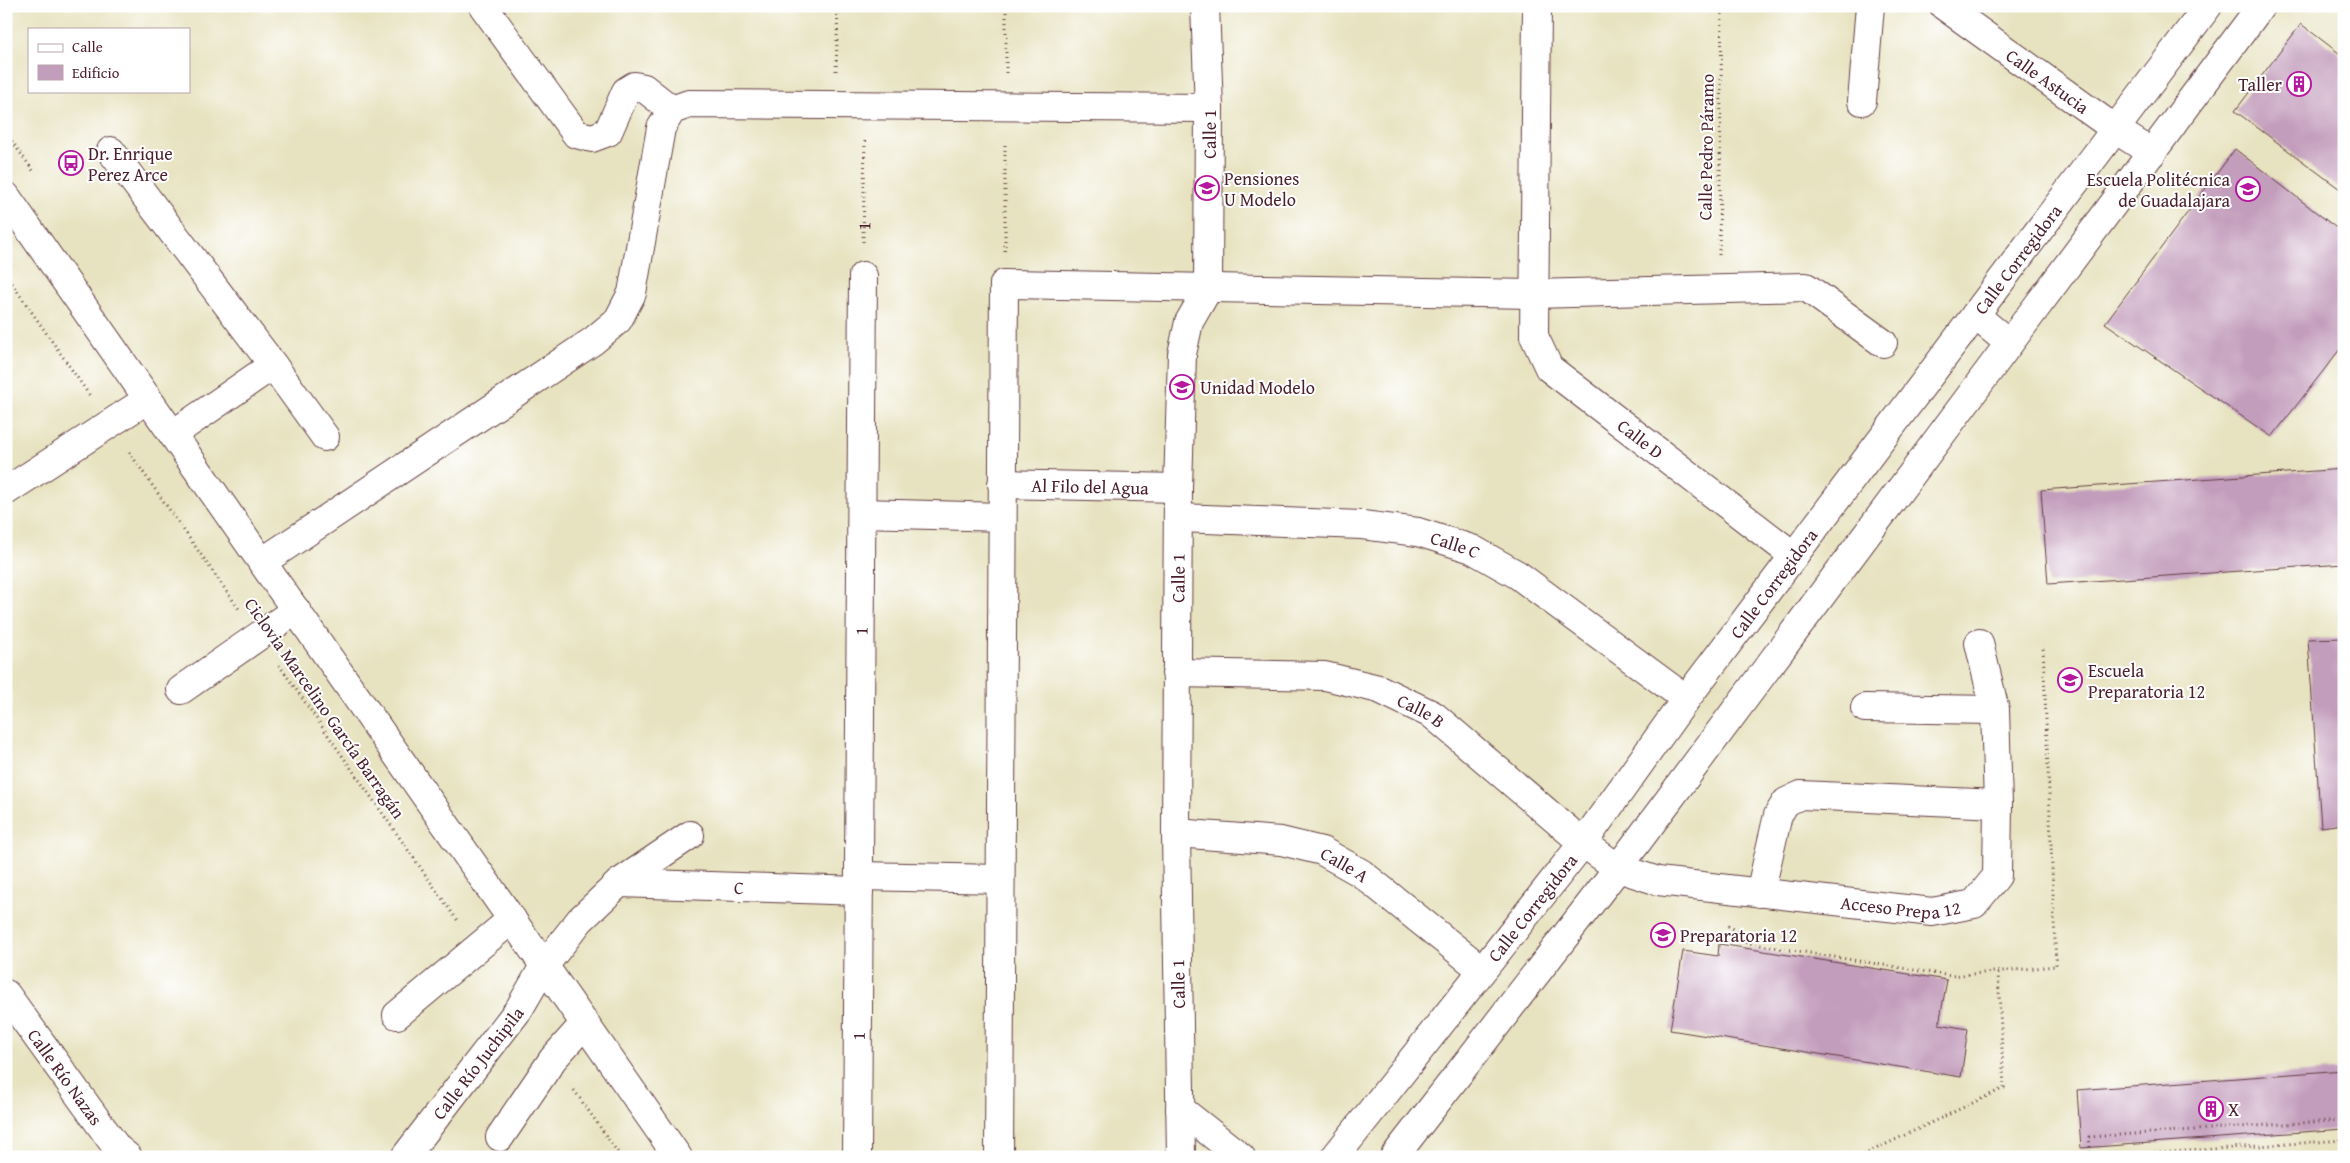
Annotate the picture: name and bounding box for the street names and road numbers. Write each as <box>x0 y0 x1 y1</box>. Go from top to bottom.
street label: Calle Astucia <box>2001 42 2095 120</box>
street label: Calle Pedro Páramo <box>1691 73 1721 221</box>
street label: Calle 1 <box>1195 109 1222 159</box>
street label: Calle Corregidora <box>1967 198 2068 320</box>
street label: 1 <box>850 221 877 231</box>
street label: Calle D <box>1612 412 1670 465</box>
street label: Al Filo del Agua <box>1031 471 1149 501</box>
street label: Calle Corregidora <box>1723 522 1824 644</box>
street label: Calle C <box>1427 523 1486 565</box>
street label: Calle 1 <box>1164 553 1191 603</box>
street label: Ciclovia Marcelino García Barragán <box>238 592 412 824</box>
street label: 1 <box>847 627 874 635</box>
street label: Calle B <box>1393 686 1452 734</box>
street label: Calle A <box>1316 840 1375 888</box>
street label: Calle Corregidora <box>1481 847 1584 967</box>
street label: C <box>734 873 744 901</box>
street label: Acceso Prepa 12 <box>1839 888 1963 925</box>
street label: Calle 1 <box>1164 959 1192 1009</box>
street label: Calle Río Juchipila <box>425 1000 530 1125</box>
street label: Calle Río Nazas <box>22 1023 110 1131</box>
street label: 1 <box>844 1032 871 1040</box>

